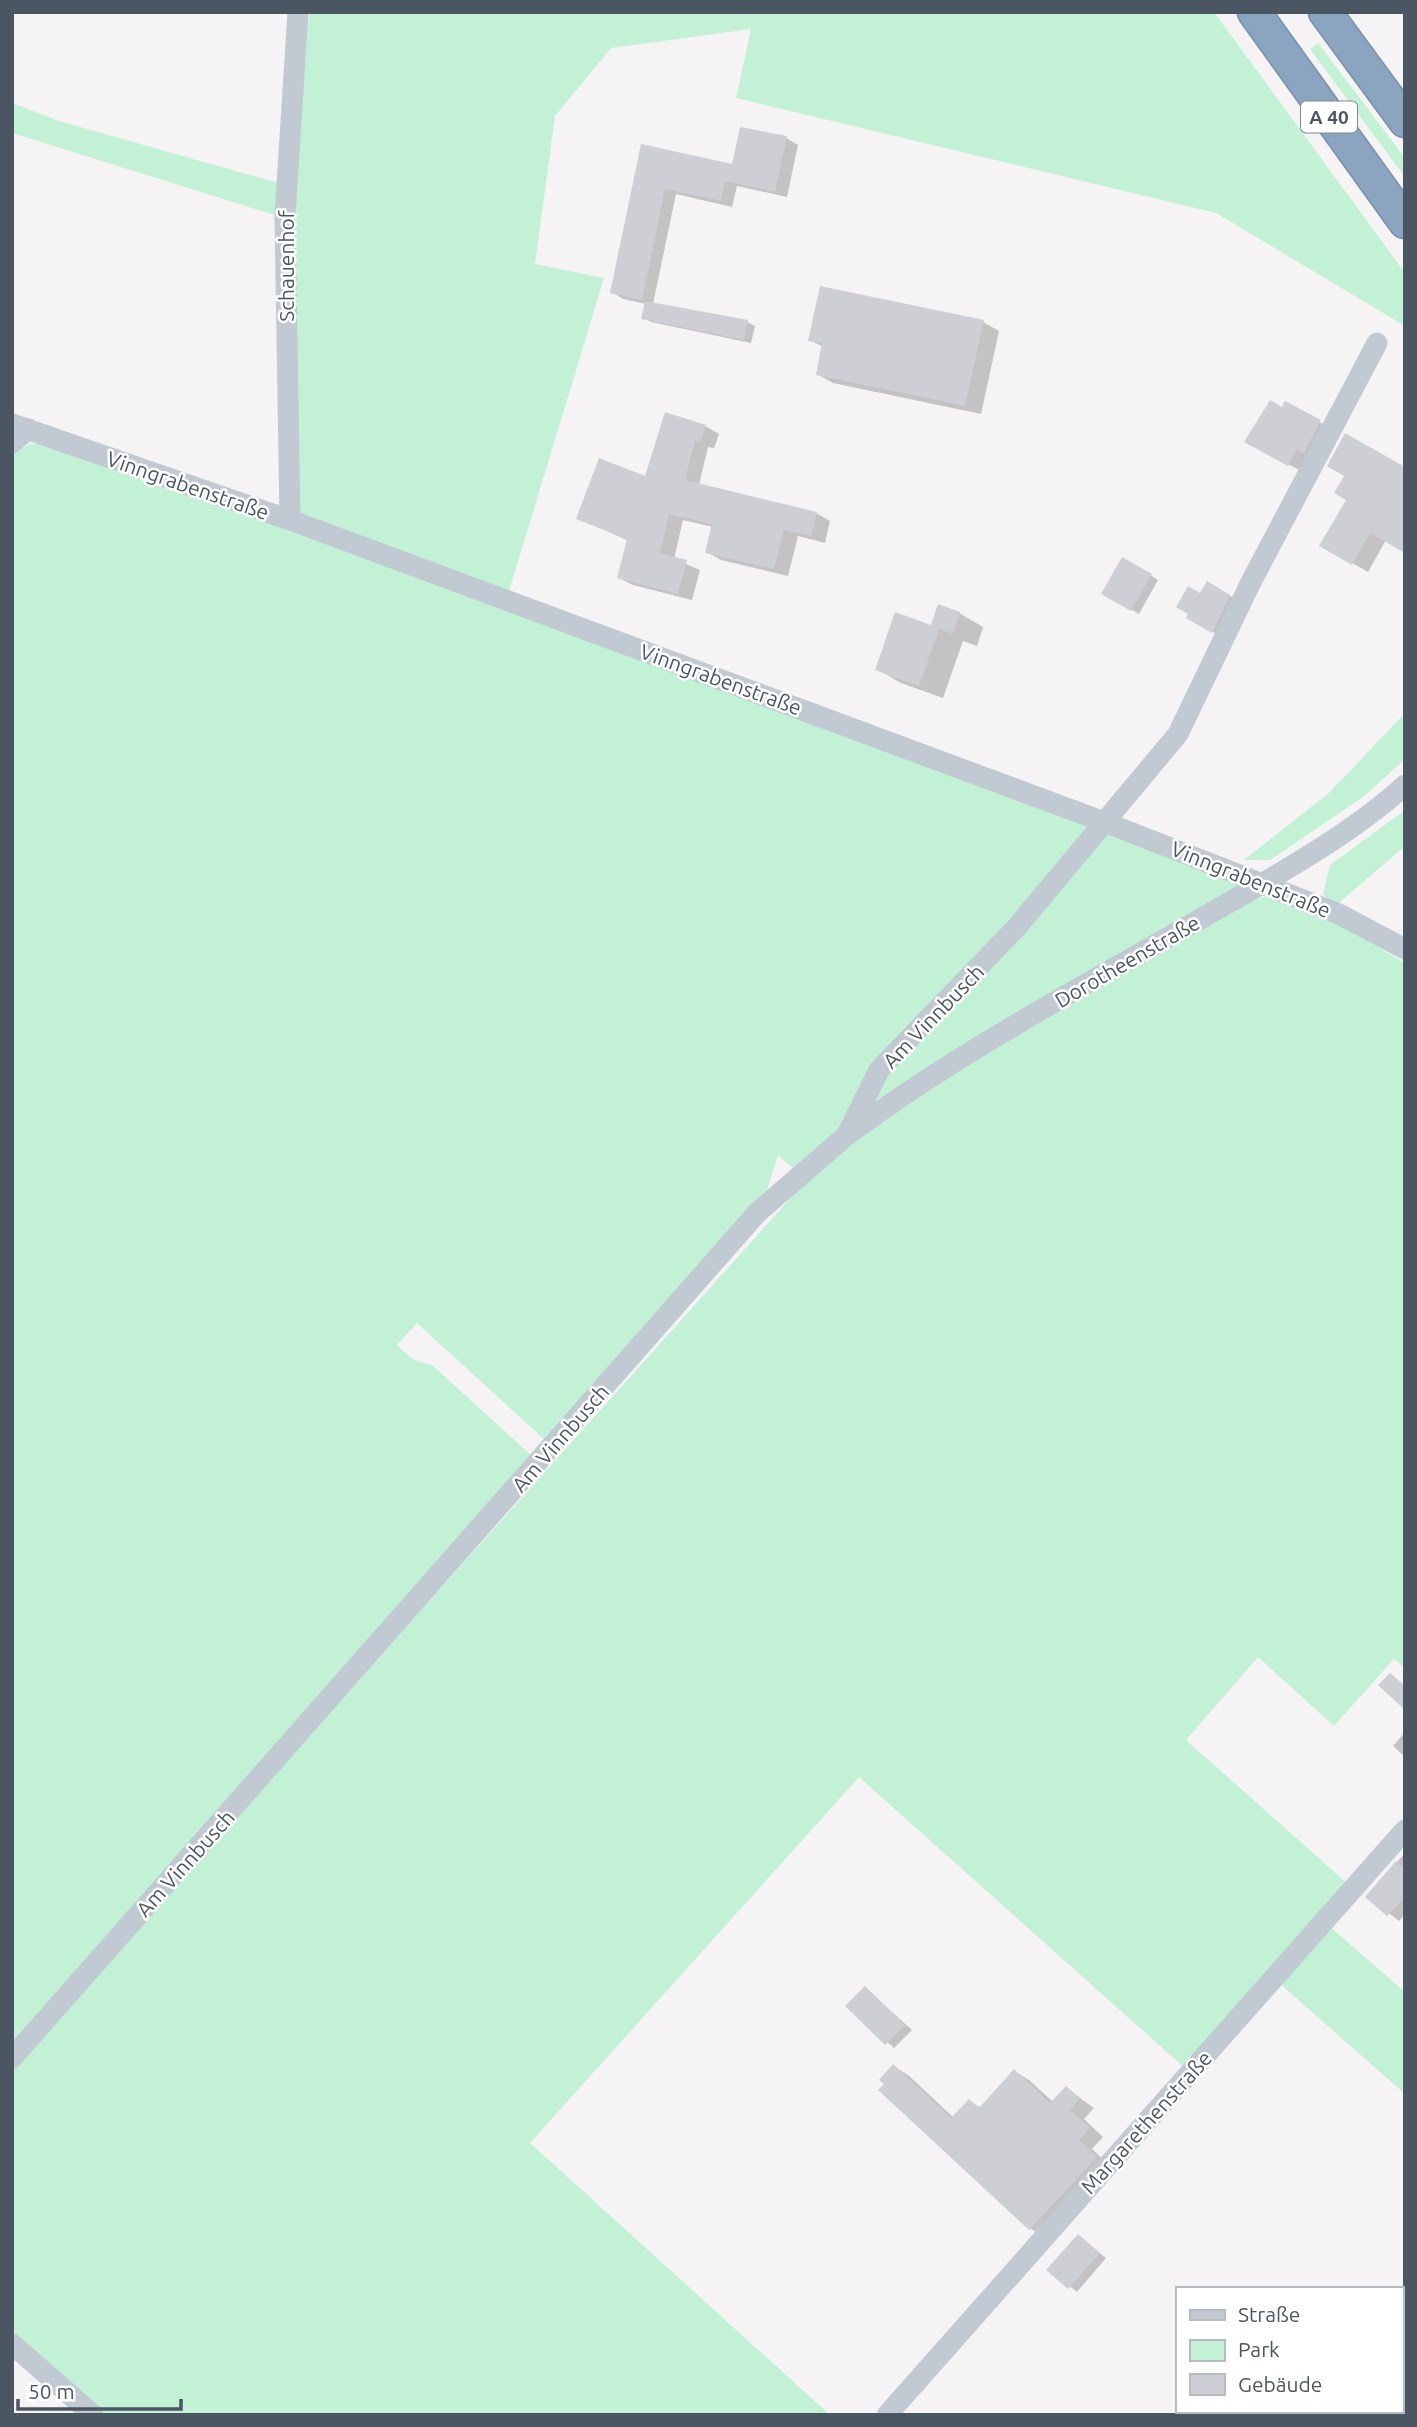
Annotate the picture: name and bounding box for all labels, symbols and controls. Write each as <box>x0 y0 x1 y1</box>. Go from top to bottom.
road number: A 40 <box>1301 102 1357 132</box>
street label: Schauenhof <box>274 209 298 322</box>
street label: Vinngrabenstraße <box>104 446 272 524</box>
street label: Vinngrabenstraße <box>637 639 805 719</box>
street label: Vinngrabenstraße <box>1168 836 1334 922</box>
street label: Dorotheenstraße <box>1050 910 1204 1012</box>
street label: Am Vinnbusch <box>878 959 988 1073</box>
street label: Am Vinnbusch <box>507 1379 613 1497</box>
street label: Am Vinnbusch <box>131 1805 239 1921</box>
street label: Margarethenstraße <box>1076 2046 1216 2198</box>
legend <box>1176 2287 1403 2413</box>
text: Straße <box>1238 2302 1300 2326</box>
text: Park <box>1238 2337 1280 2361</box>
scale bar <box>18 2368 180 2412</box>
text: Gebäude <box>1238 2372 1322 2396</box>
text: 50 m <box>28 2379 75 2403</box>

